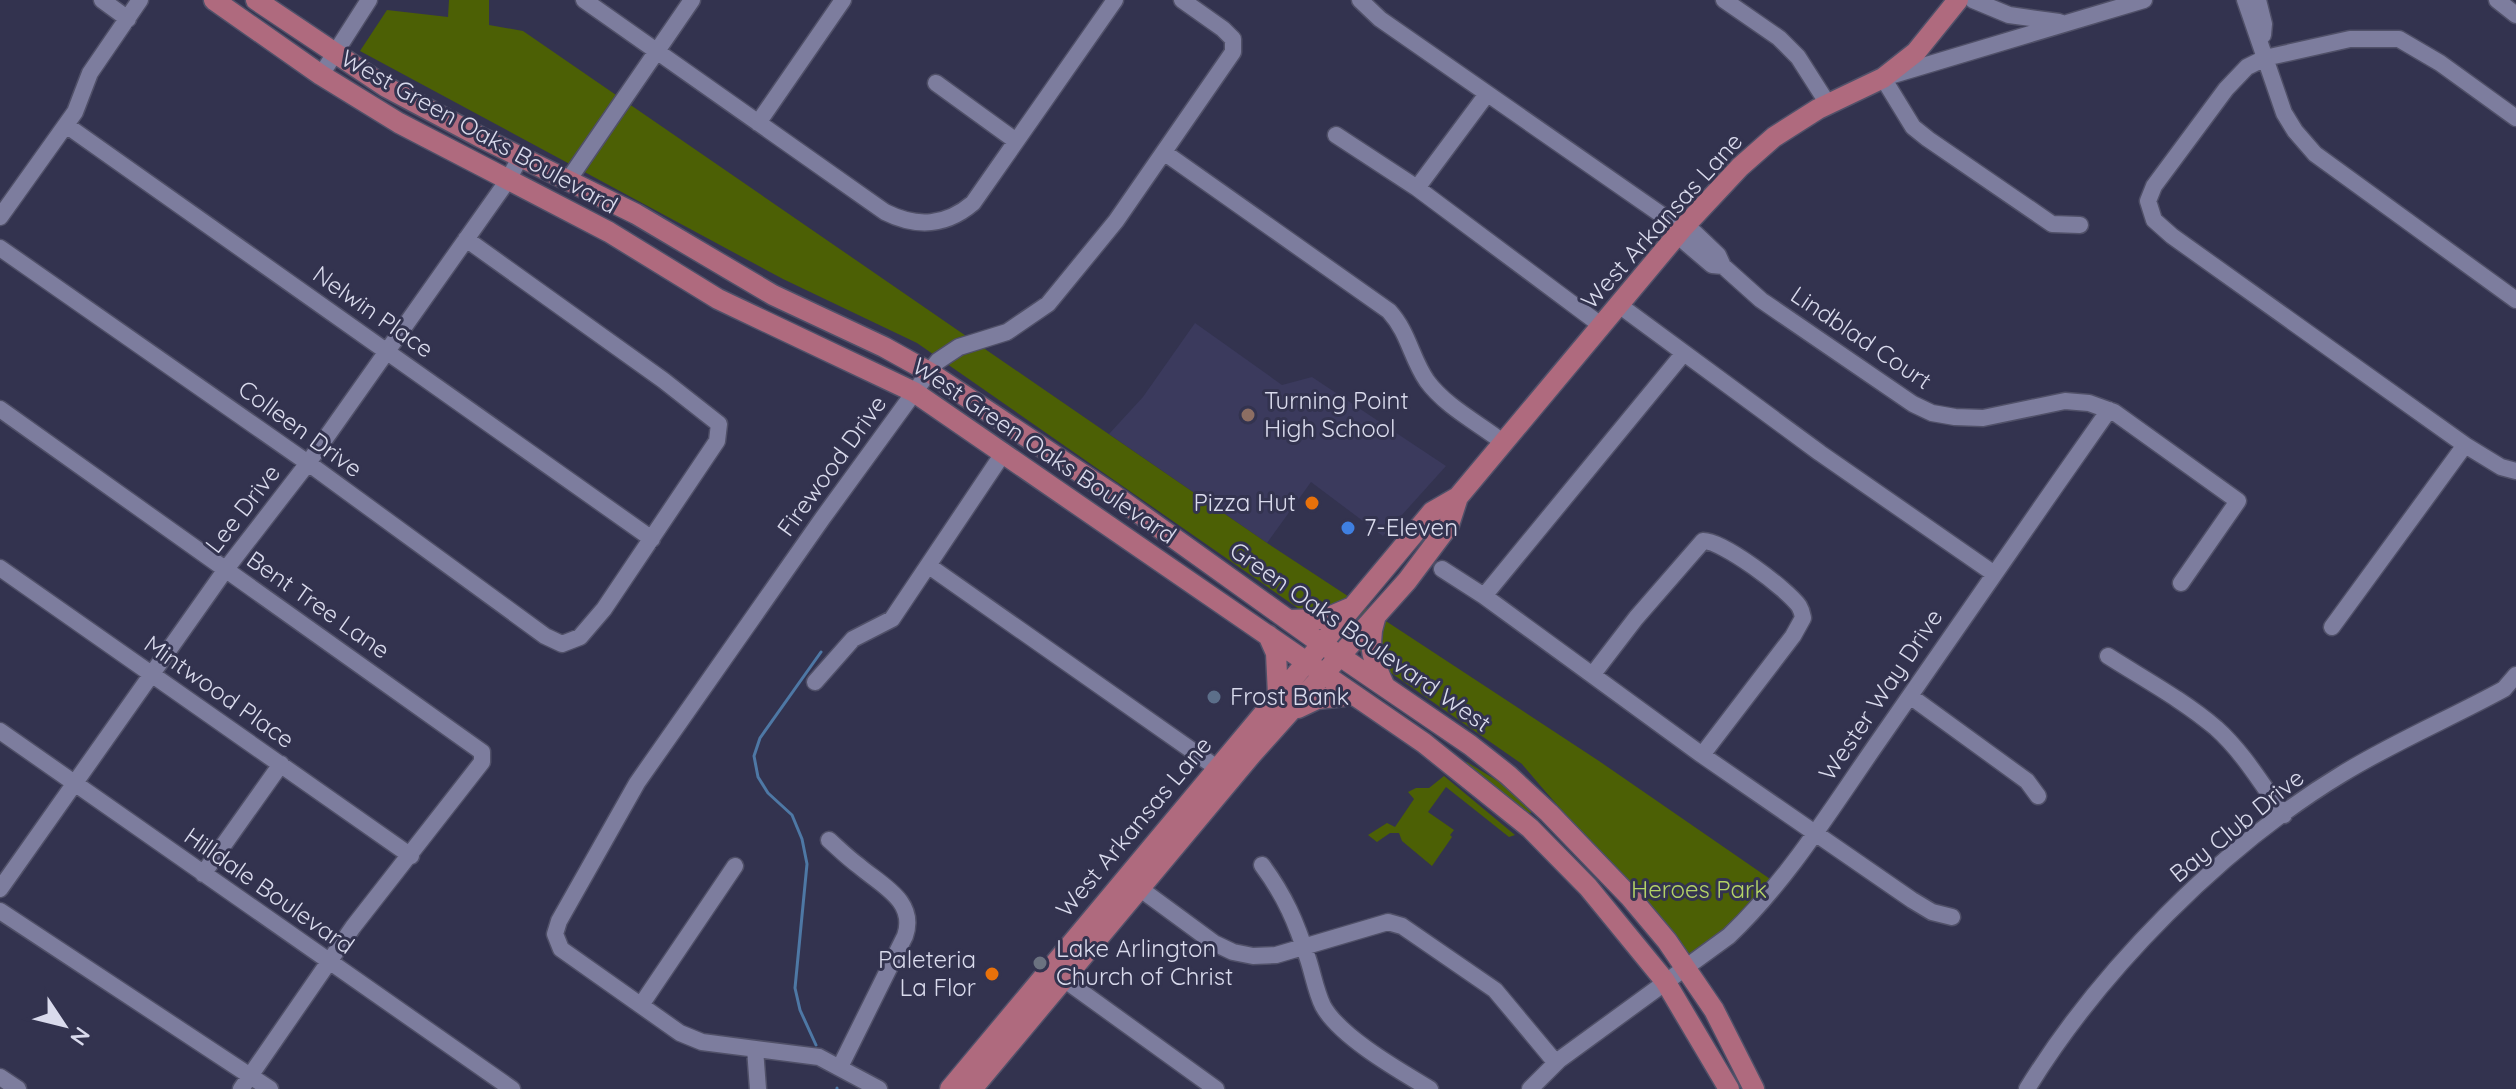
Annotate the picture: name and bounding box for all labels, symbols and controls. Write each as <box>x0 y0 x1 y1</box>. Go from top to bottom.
street label: West Green Oaks Boulevard <box>336 42 623 220</box>
street label: West Arkansas Lane <box>1574 126 1748 315</box>
street label: Nelwin Place <box>308 259 440 364</box>
street label: Lindblad Court <box>1786 279 1938 395</box>
street label: West Green Oaks Boulevard <box>907 351 1182 550</box>
street label: Colleen Drive <box>233 373 369 483</box>
place label: Turning Point High School <box>1264 385 1409 443</box>
street label: Firewood Drive <box>770 389 892 542</box>
marker: Turning Point High School <box>1239 406 1257 424</box>
street label: Lee Drive <box>198 458 286 559</box>
place label: Pizza Hut <box>1193 487 1296 517</box>
marker: Pizza Hut <box>1303 494 1321 512</box>
place label: 7-Eleven <box>1364 512 1458 542</box>
marker: 7-Eleven <box>1339 519 1357 537</box>
street label: Green Oaks Boulevard West <box>1224 535 1497 738</box>
street label: Bent Tree Lane <box>241 544 396 665</box>
street label: Wester Way Drive <box>1812 603 1949 786</box>
street label: Mintwood Place <box>139 628 300 754</box>
place label: Frost Bank <box>1230 681 1349 711</box>
marker: Frost Bank <box>1205 688 1223 706</box>
street label: West Arkansas Lane <box>1049 730 1218 923</box>
street label: Bay Club Drive <box>2163 762 2310 888</box>
street label: Hilldale Boulevard <box>179 820 360 960</box>
park label: Heroes Park <box>1631 874 1767 904</box>
place label: Lake Arlington Church of Christ <box>1056 933 1233 991</box>
place label: Paleteria La Flor <box>878 944 976 1002</box>
marker: Lake Arlington Church of Christ <box>1031 954 1049 972</box>
marker: Paleteria La Flor <box>983 965 1001 983</box>
north arrow <box>24 985 104 1065</box>
text: N <box>64 1022 96 1051</box>

